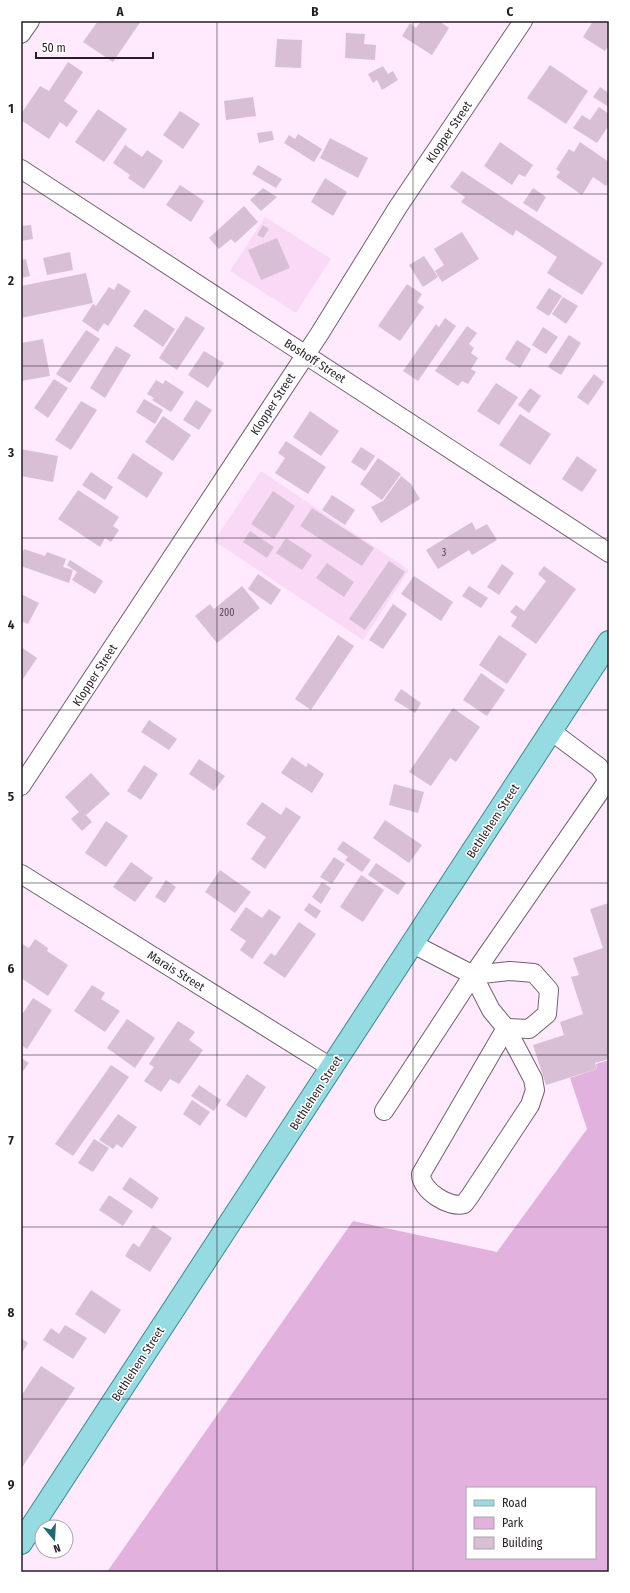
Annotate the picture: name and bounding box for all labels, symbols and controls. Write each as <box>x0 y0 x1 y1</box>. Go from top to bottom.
text: A <box>115 4 124 19</box>
text: B <box>311 4 319 19</box>
text: C <box>507 4 514 19</box>
scale bar <box>36 34 153 60</box>
text: 50 m <box>42 41 66 55</box>
street label: Klopper Street <box>423 99 475 165</box>
text: 1 <box>8 101 14 116</box>
text: 2 <box>7 273 14 288</box>
street label: Boshoff Street <box>282 336 348 386</box>
street label: Klopper Street <box>248 370 298 438</box>
text: 3 <box>7 445 14 460</box>
house number: 3 <box>442 547 447 559</box>
house number: 200 <box>220 607 234 619</box>
text: 4 <box>8 617 15 632</box>
street label: Klopper Street <box>70 641 120 709</box>
street label: Bethlehem Street <box>464 781 522 861</box>
text: 5 <box>8 789 14 804</box>
street label: Marais Street <box>145 948 207 994</box>
text: 6 <box>8 961 15 976</box>
street label: Bethlehem Street <box>287 1053 345 1133</box>
text: 7 <box>8 1133 14 1148</box>
text: 8 <box>8 1305 15 1320</box>
street label: Bethlehem Street <box>109 1324 167 1404</box>
text: 9 <box>8 1477 15 1492</box>
legend <box>466 1487 596 1559</box>
text: Road <box>502 1496 527 1510</box>
text: Park <box>502 1516 524 1530</box>
north arrow <box>34 1519 74 1559</box>
text: Building <box>502 1536 543 1550</box>
text: N <box>52 1541 62 1555</box>

